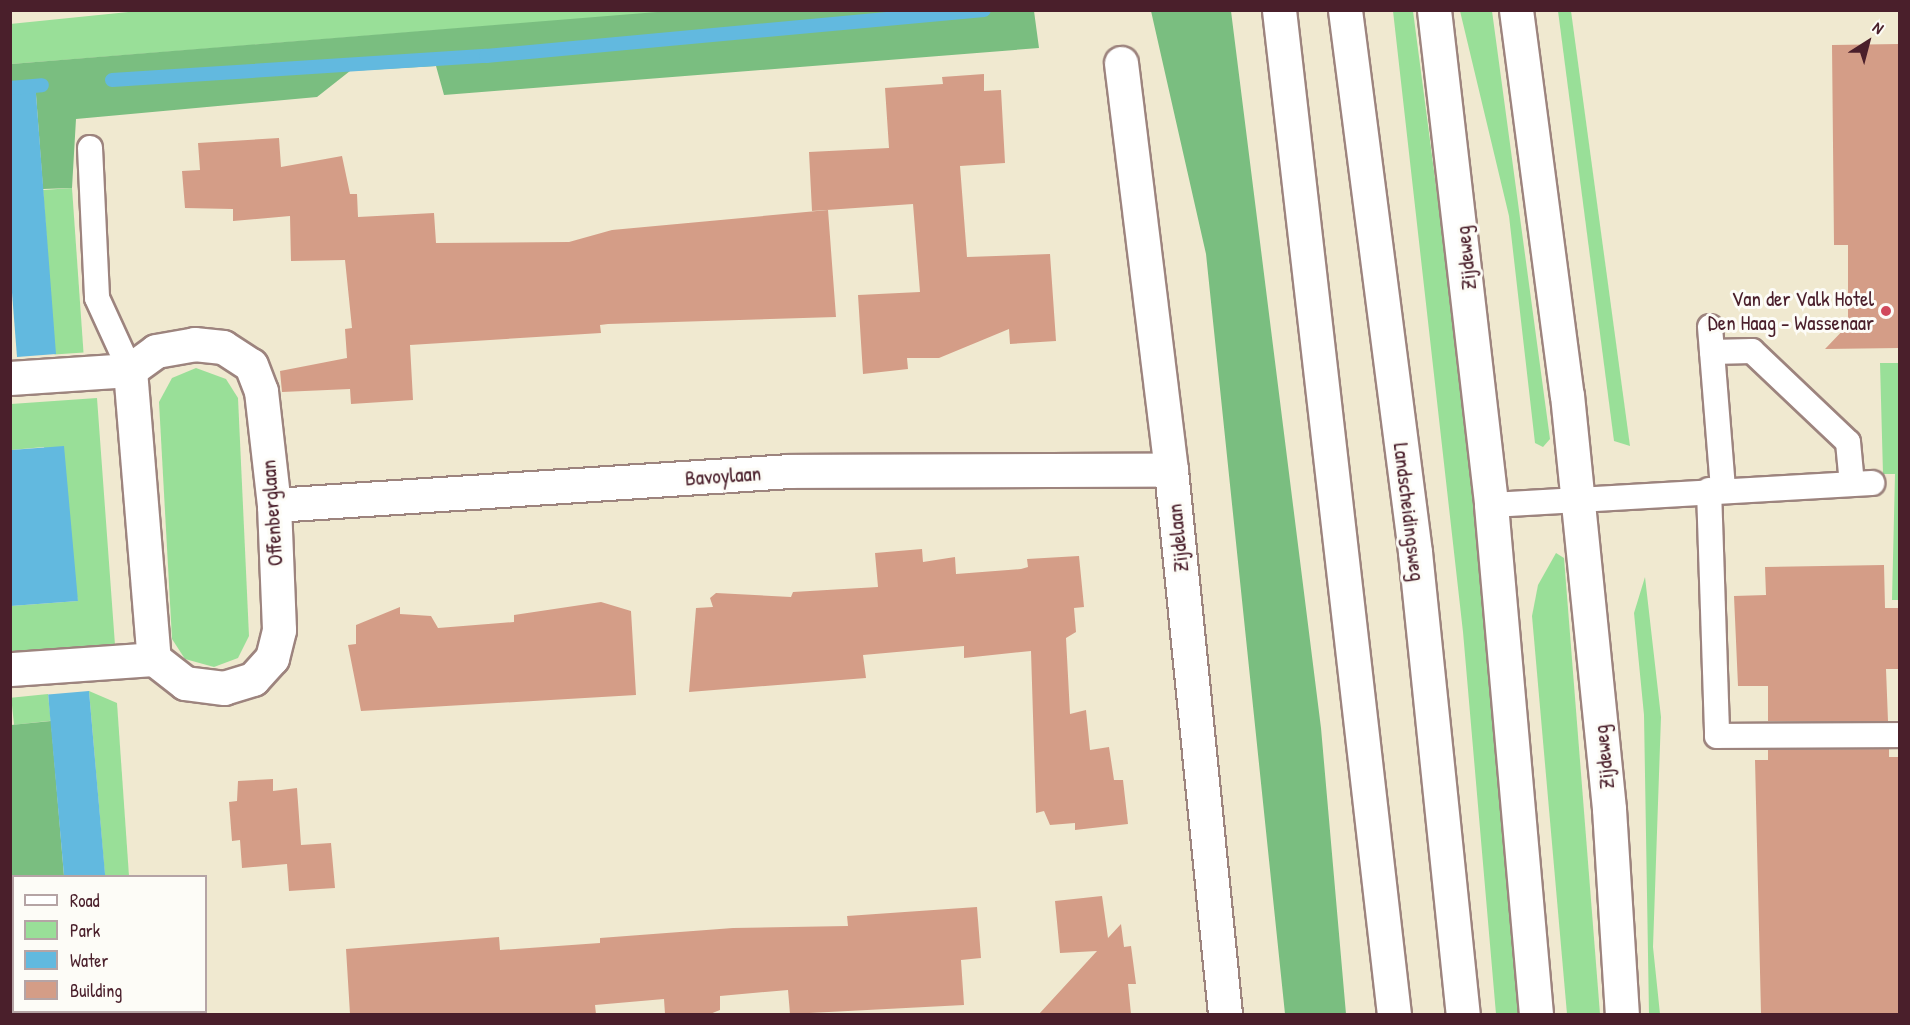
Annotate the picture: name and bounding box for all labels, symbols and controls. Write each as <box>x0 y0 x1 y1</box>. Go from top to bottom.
north arrow <box>1838 12 1898 72</box>
text: N <box>1869 16 1888 39</box>
street label: Zijdeweg <box>1450 225 1482 291</box>
place label: Van der Valk Hotel Den Haag - Wassenaar <box>1708 286 1874 336</box>
marker: Van der Valk Hotel Den Haag - Wassenaar <box>1879 304 1893 318</box>
street label: Landscheidingsweg <box>1388 441 1430 583</box>
street label: Offenberglaan <box>256 459 288 567</box>
street label: Bavoylaan <box>684 461 762 491</box>
street label: Zijdelaan <box>1162 503 1194 573</box>
street label: Zijdeweg <box>1588 724 1620 790</box>
legend <box>12 875 207 1013</box>
text: Road <box>70 888 100 913</box>
text: Park <box>70 918 100 943</box>
text: Water <box>70 948 108 973</box>
text: Building <box>70 978 122 1003</box>

